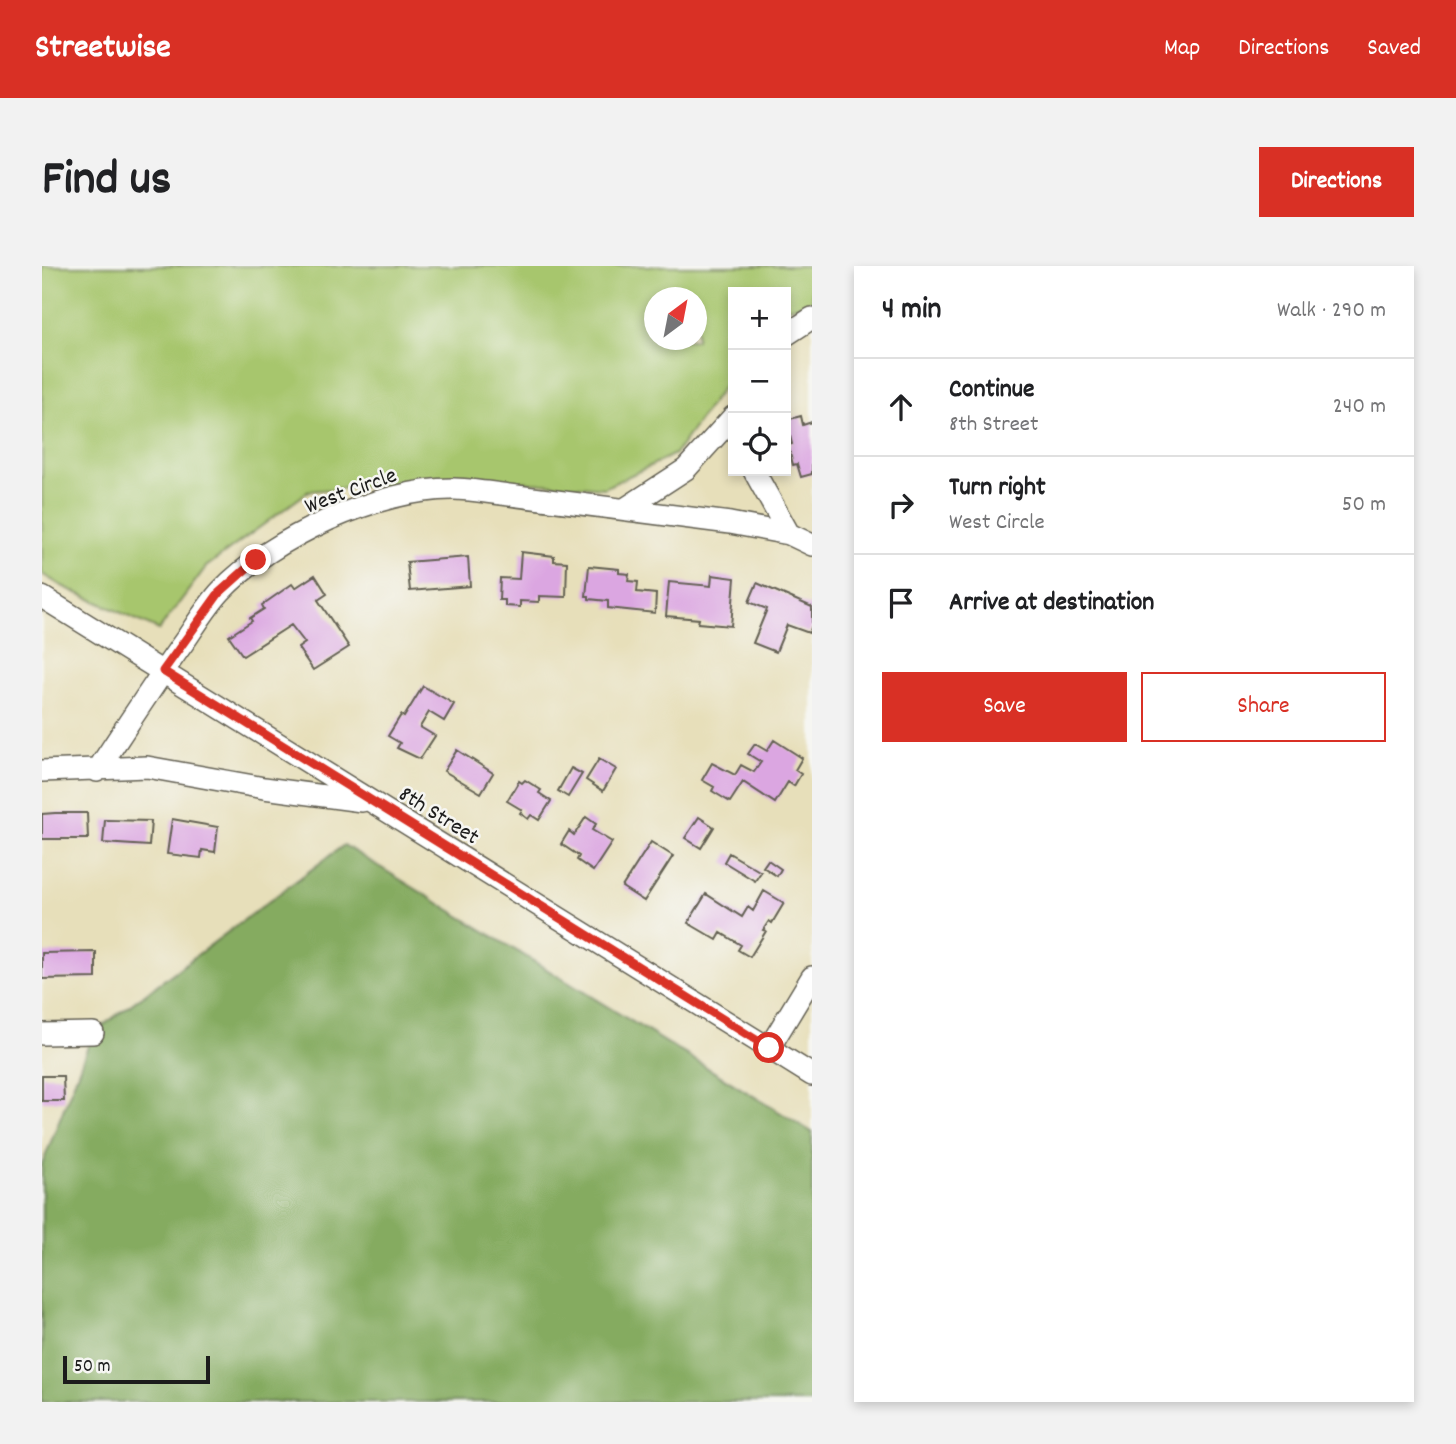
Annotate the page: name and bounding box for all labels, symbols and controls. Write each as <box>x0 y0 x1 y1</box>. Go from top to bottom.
text: Streetwise <box>35 26 171 73</box>
text: Map <box>1164 32 1200 66</box>
text: Directions <box>1238 32 1329 66</box>
text: Saved <box>1367 32 1421 66</box>
text: Find us <box>42 147 171 217</box>
button: Directions <box>1259 147 1414 217</box>
north arrow <box>644 287 707 350</box>
map controls <box>728 287 791 476</box>
button: + <box>728 287 791 350</box>
text: 4 min <box>882 290 941 333</box>
text: Walk · 290 m <box>1277 295 1386 328</box>
button: − <box>728 350 791 413</box>
text: Continue <box>949 372 1034 409</box>
icon: ahead <box>882 388 920 426</box>
text: 240 m <box>1333 391 1386 424</box>
text: 8th Street <box>949 409 1038 442</box>
button: locate <box>728 413 791 476</box>
street label: West Circle <box>301 460 402 524</box>
text: Turn right <box>949 470 1046 507</box>
icon: right <box>882 486 920 524</box>
text: 50 m <box>1342 489 1386 522</box>
text: West Circle <box>949 507 1045 540</box>
route end <box>240 544 271 575</box>
icon: arrive <box>882 584 920 622</box>
text: Arrive at destination <box>949 585 1154 622</box>
button: Save <box>882 672 1127 742</box>
button: Share <box>1141 672 1386 742</box>
street label: 8th Street <box>391 779 485 855</box>
route start <box>753 1032 784 1063</box>
scale bar <box>63 1353 210 1385</box>
text: 50 m <box>74 1354 111 1381</box>

